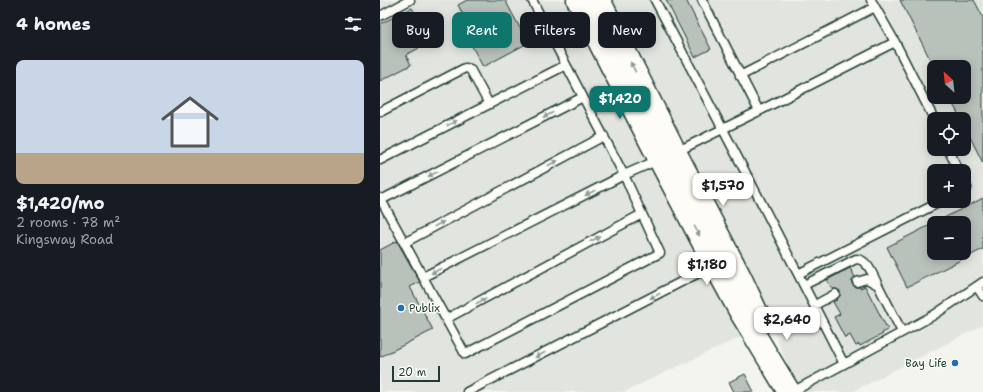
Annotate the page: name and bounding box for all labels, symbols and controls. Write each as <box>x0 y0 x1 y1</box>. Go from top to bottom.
chip: Buy <box>392 12 444 48</box>
chip: Rent <box>452 12 512 48</box>
chip: Filters <box>520 12 590 48</box>
chip: New <box>598 12 656 48</box>
text: 4 homes <box>16 13 91 35</box>
icon: filters <box>342 13 364 35</box>
north arrow <box>927 60 971 104</box>
map controls <box>927 60 971 260</box>
one-way arrow <box>630 61 636 73</box>
icon: home <box>154 86 226 158</box>
pin: $1,420 <box>587 86 653 120</box>
text: $1,420 <box>598 90 642 107</box>
one-way arrow <box>542 112 554 118</box>
button: locate <box>927 112 971 156</box>
one-way arrow <box>446 120 458 126</box>
one-way arrow <box>548 160 559 166</box>
button: + <box>927 164 971 208</box>
one-way arrow <box>427 171 438 177</box>
pin: $1,570 <box>690 173 756 207</box>
text: $1,570 <box>701 177 745 194</box>
one-way arrow <box>584 190 595 196</box>
text: $1,420/mo <box>16 192 105 214</box>
text: 2 rooms · 78 m² <box>16 214 120 231</box>
button: − <box>927 216 971 260</box>
one-way arrow <box>433 221 445 228</box>
one-way arrow <box>694 226 701 237</box>
text: Kingsway Road <box>16 231 113 248</box>
one-way arrow <box>589 236 601 243</box>
pin: $1,180 <box>674 252 740 286</box>
text: $1,180 <box>687 256 727 273</box>
one-way arrow <box>430 267 442 274</box>
one-way arrow <box>650 292 661 299</box>
one-way arrow <box>475 297 486 304</box>
place label: Publix <box>409 301 440 316</box>
marker: Publix <box>396 303 406 313</box>
pin: $2,640 <box>754 307 820 341</box>
text: $2,640 <box>763 311 811 328</box>
one-way arrow <box>534 352 545 358</box>
place label: Bay Life <box>905 356 947 371</box>
marker: Bay Life <box>950 358 960 368</box>
scale bar <box>392 364 440 383</box>
text: 20 m <box>398 365 426 380</box>

